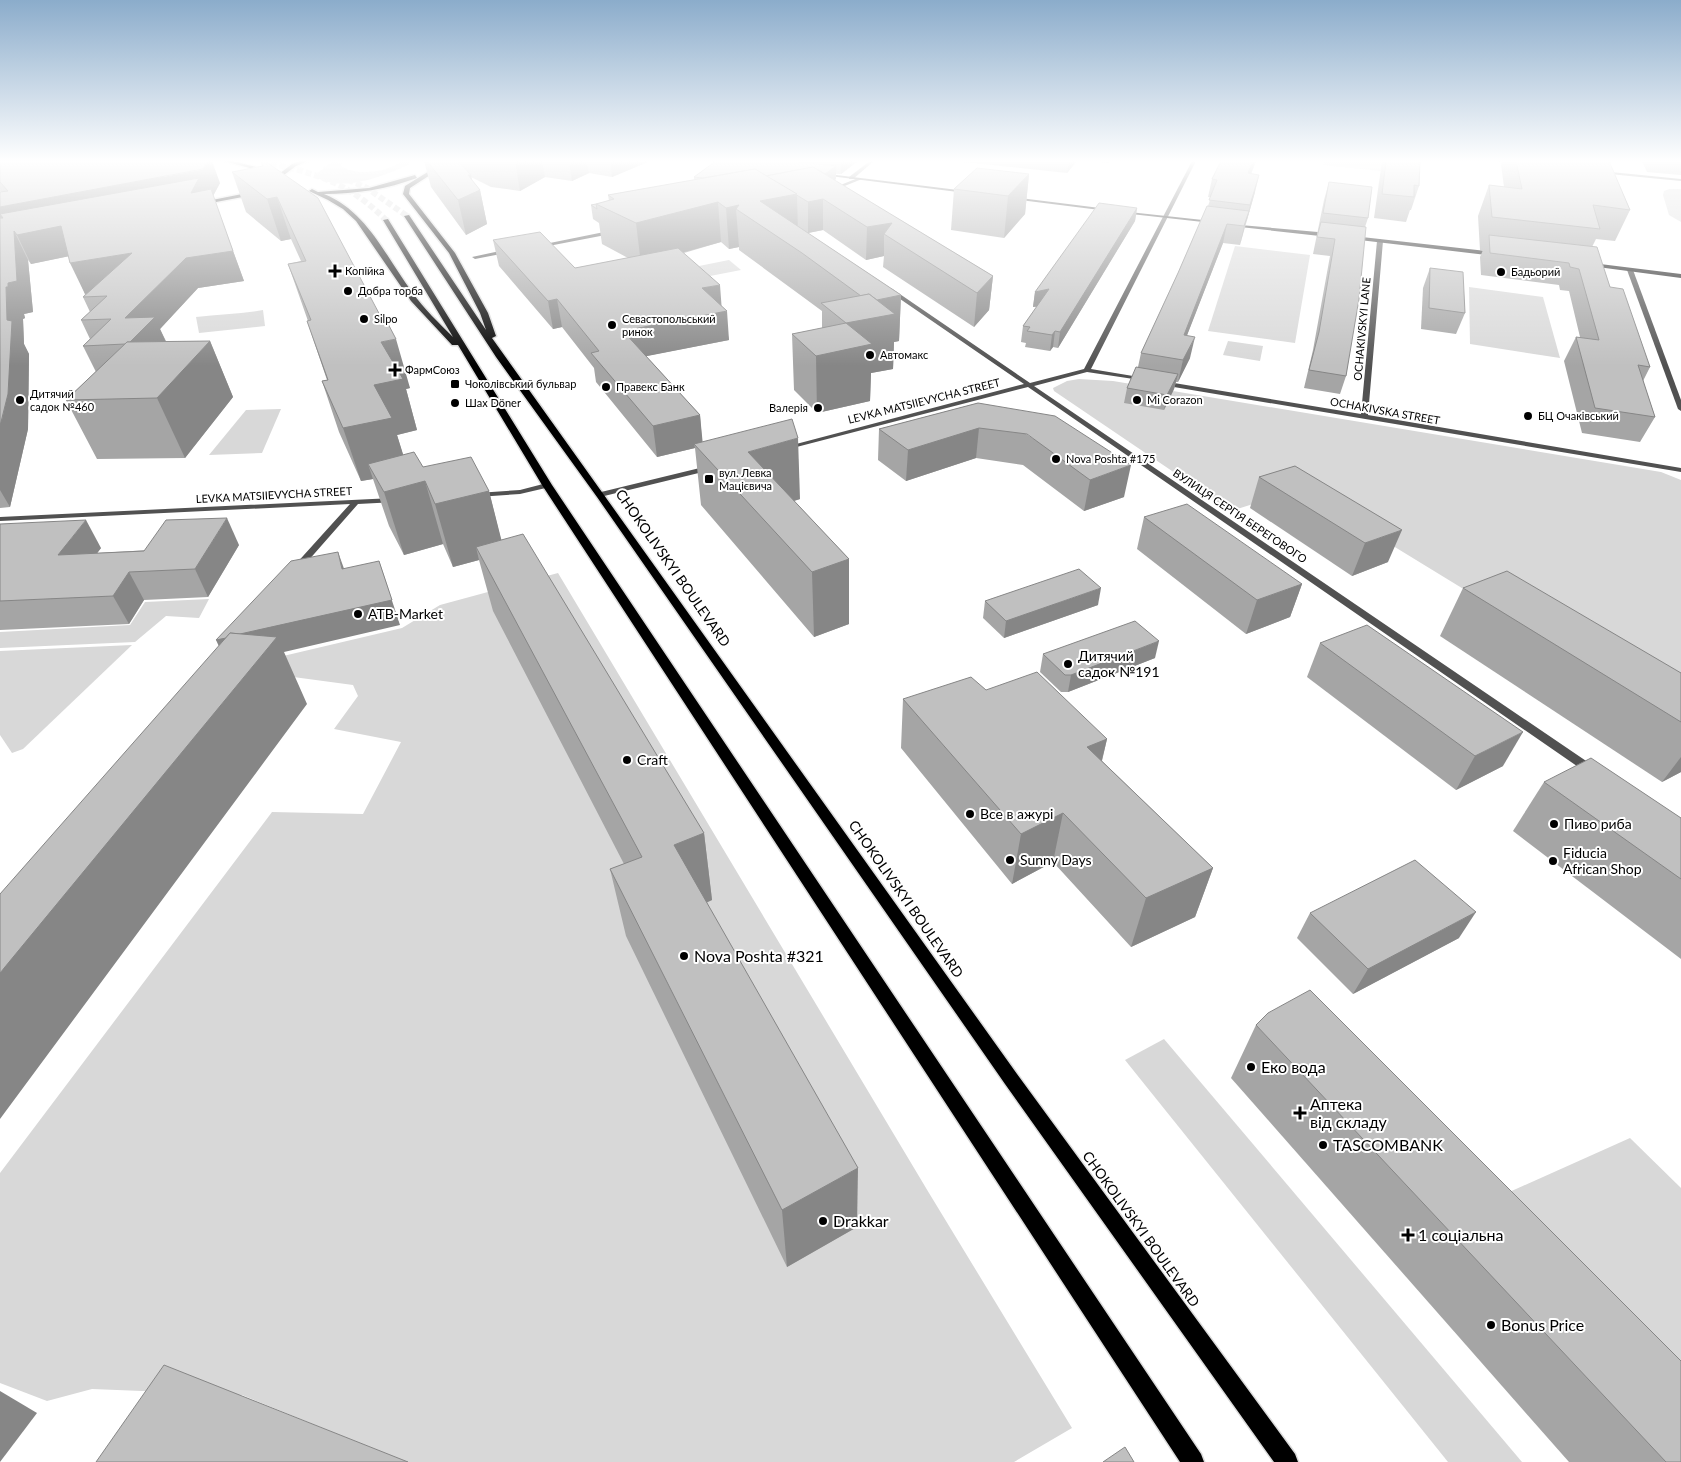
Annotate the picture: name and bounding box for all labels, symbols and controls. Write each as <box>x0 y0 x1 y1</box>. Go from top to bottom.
place label: Копійка <box>345 264 385 277</box>
marker: Копійка <box>329 265 341 277</box>
place label: Бадьорий <box>1511 265 1560 278</box>
marker: Бадьорий <box>1495 266 1507 278</box>
street label: OCHAKIVSKYI LANE <box>1351 277 1372 381</box>
place label: Добра торба <box>358 284 423 297</box>
marker: Добра торба <box>342 285 354 297</box>
place label: Silpo <box>374 312 398 325</box>
place label: Севастопольський ринок <box>622 312 716 338</box>
marker: Silpo <box>358 313 370 325</box>
marker: Севастопольський ринок <box>606 319 618 331</box>
place label: Автомакс <box>880 348 928 361</box>
marker: Автомакс <box>864 349 876 361</box>
place label: ФармСоюз <box>405 363 460 376</box>
marker: ФармСоюз <box>389 364 401 376</box>
street label: LEVKA MATSIIEVYCHA STREET <box>846 375 1002 426</box>
place label: Чоколівський бульвар <box>465 377 576 390</box>
marker: Чоколівський бульвар <box>449 378 461 390</box>
place label: Правекс Банк <box>616 380 685 393</box>
marker: Правекс Банк <box>600 381 612 393</box>
place label: Дитячий садок №460 <box>30 387 95 413</box>
place label: Mi Corazon <box>1147 393 1203 406</box>
marker: Дитячий садок №460 <box>14 394 26 406</box>
marker: Mi Corazon <box>1131 394 1143 406</box>
street label: OCHAKIVSKA STREET <box>1329 394 1442 427</box>
place label: Шах Döner <box>465 396 521 409</box>
marker: Шах Döner <box>449 397 461 409</box>
place label: Валерія <box>769 401 808 414</box>
marker: Валерія <box>812 402 824 414</box>
place label: БЦ Очаківський <box>1538 409 1619 422</box>
marker: БЦ Очаківський <box>1522 410 1534 422</box>
place label: Nova Poshta #175 <box>1066 452 1155 465</box>
marker: Nova Poshta #175 <box>1050 453 1062 465</box>
place label: вул. Левка Мацієвича <box>719 466 772 492</box>
street label: ВУЛИЦЯ СЕРГІЯ БЕРЕГОВОГО <box>1171 466 1310 565</box>
marker: вул. Левка Мацієвича <box>703 473 715 485</box>
street label: LEVKA MATSIIEVYCHA STREET <box>195 484 353 505</box>
street label: CHOKOLIVSKYI BOULEVARD <box>613 486 734 650</box>
place label: ATB-Market <box>368 605 443 622</box>
marker: ATB-Market <box>352 608 364 620</box>
place label: Дитячий садок №191 <box>1078 647 1160 680</box>
marker: Дитячий садок №191 <box>1062 658 1074 670</box>
place label: Craft <box>637 751 668 768</box>
marker: Craft <box>621 754 633 766</box>
place label: Все в ажурі <box>980 805 1053 822</box>
marker: Все в ажурі <box>964 808 976 820</box>
place label: Пиво риба <box>1564 815 1632 832</box>
street label: CHOKOLIVSKYI BOULEVARD <box>846 817 967 981</box>
marker: Пиво риба <box>1548 818 1560 830</box>
place label: Fiducia African Shop <box>1563 844 1642 877</box>
place label: Sunny Days <box>1020 851 1092 868</box>
marker: Sunny Days <box>1004 854 1016 866</box>
marker: Fiducia African Shop <box>1547 855 1559 867</box>
place label: Nova Poshta #321 <box>694 946 824 965</box>
marker: Nova Poshta #321 <box>678 950 690 962</box>
place label: Еко вода <box>1261 1057 1326 1076</box>
marker: Еко вода <box>1245 1061 1257 1073</box>
place label: Аптека від складу <box>1310 1094 1388 1131</box>
marker: Аптека від складу <box>1294 1107 1306 1119</box>
place label: TASCOMBANK <box>1333 1135 1443 1154</box>
marker: TASCOMBANK <box>1317 1139 1329 1151</box>
street label: CHOKOLIVSKYI BOULEVARD <box>1079 1148 1204 1310</box>
place label: Drakkar <box>833 1211 889 1230</box>
marker: Drakkar <box>817 1215 829 1227</box>
place label: 1 соціальна <box>1418 1225 1503 1244</box>
marker: 1 соціальна <box>1402 1229 1414 1241</box>
place label: Bonus Price <box>1501 1315 1584 1334</box>
marker: Bonus Price <box>1485 1319 1497 1331</box>

